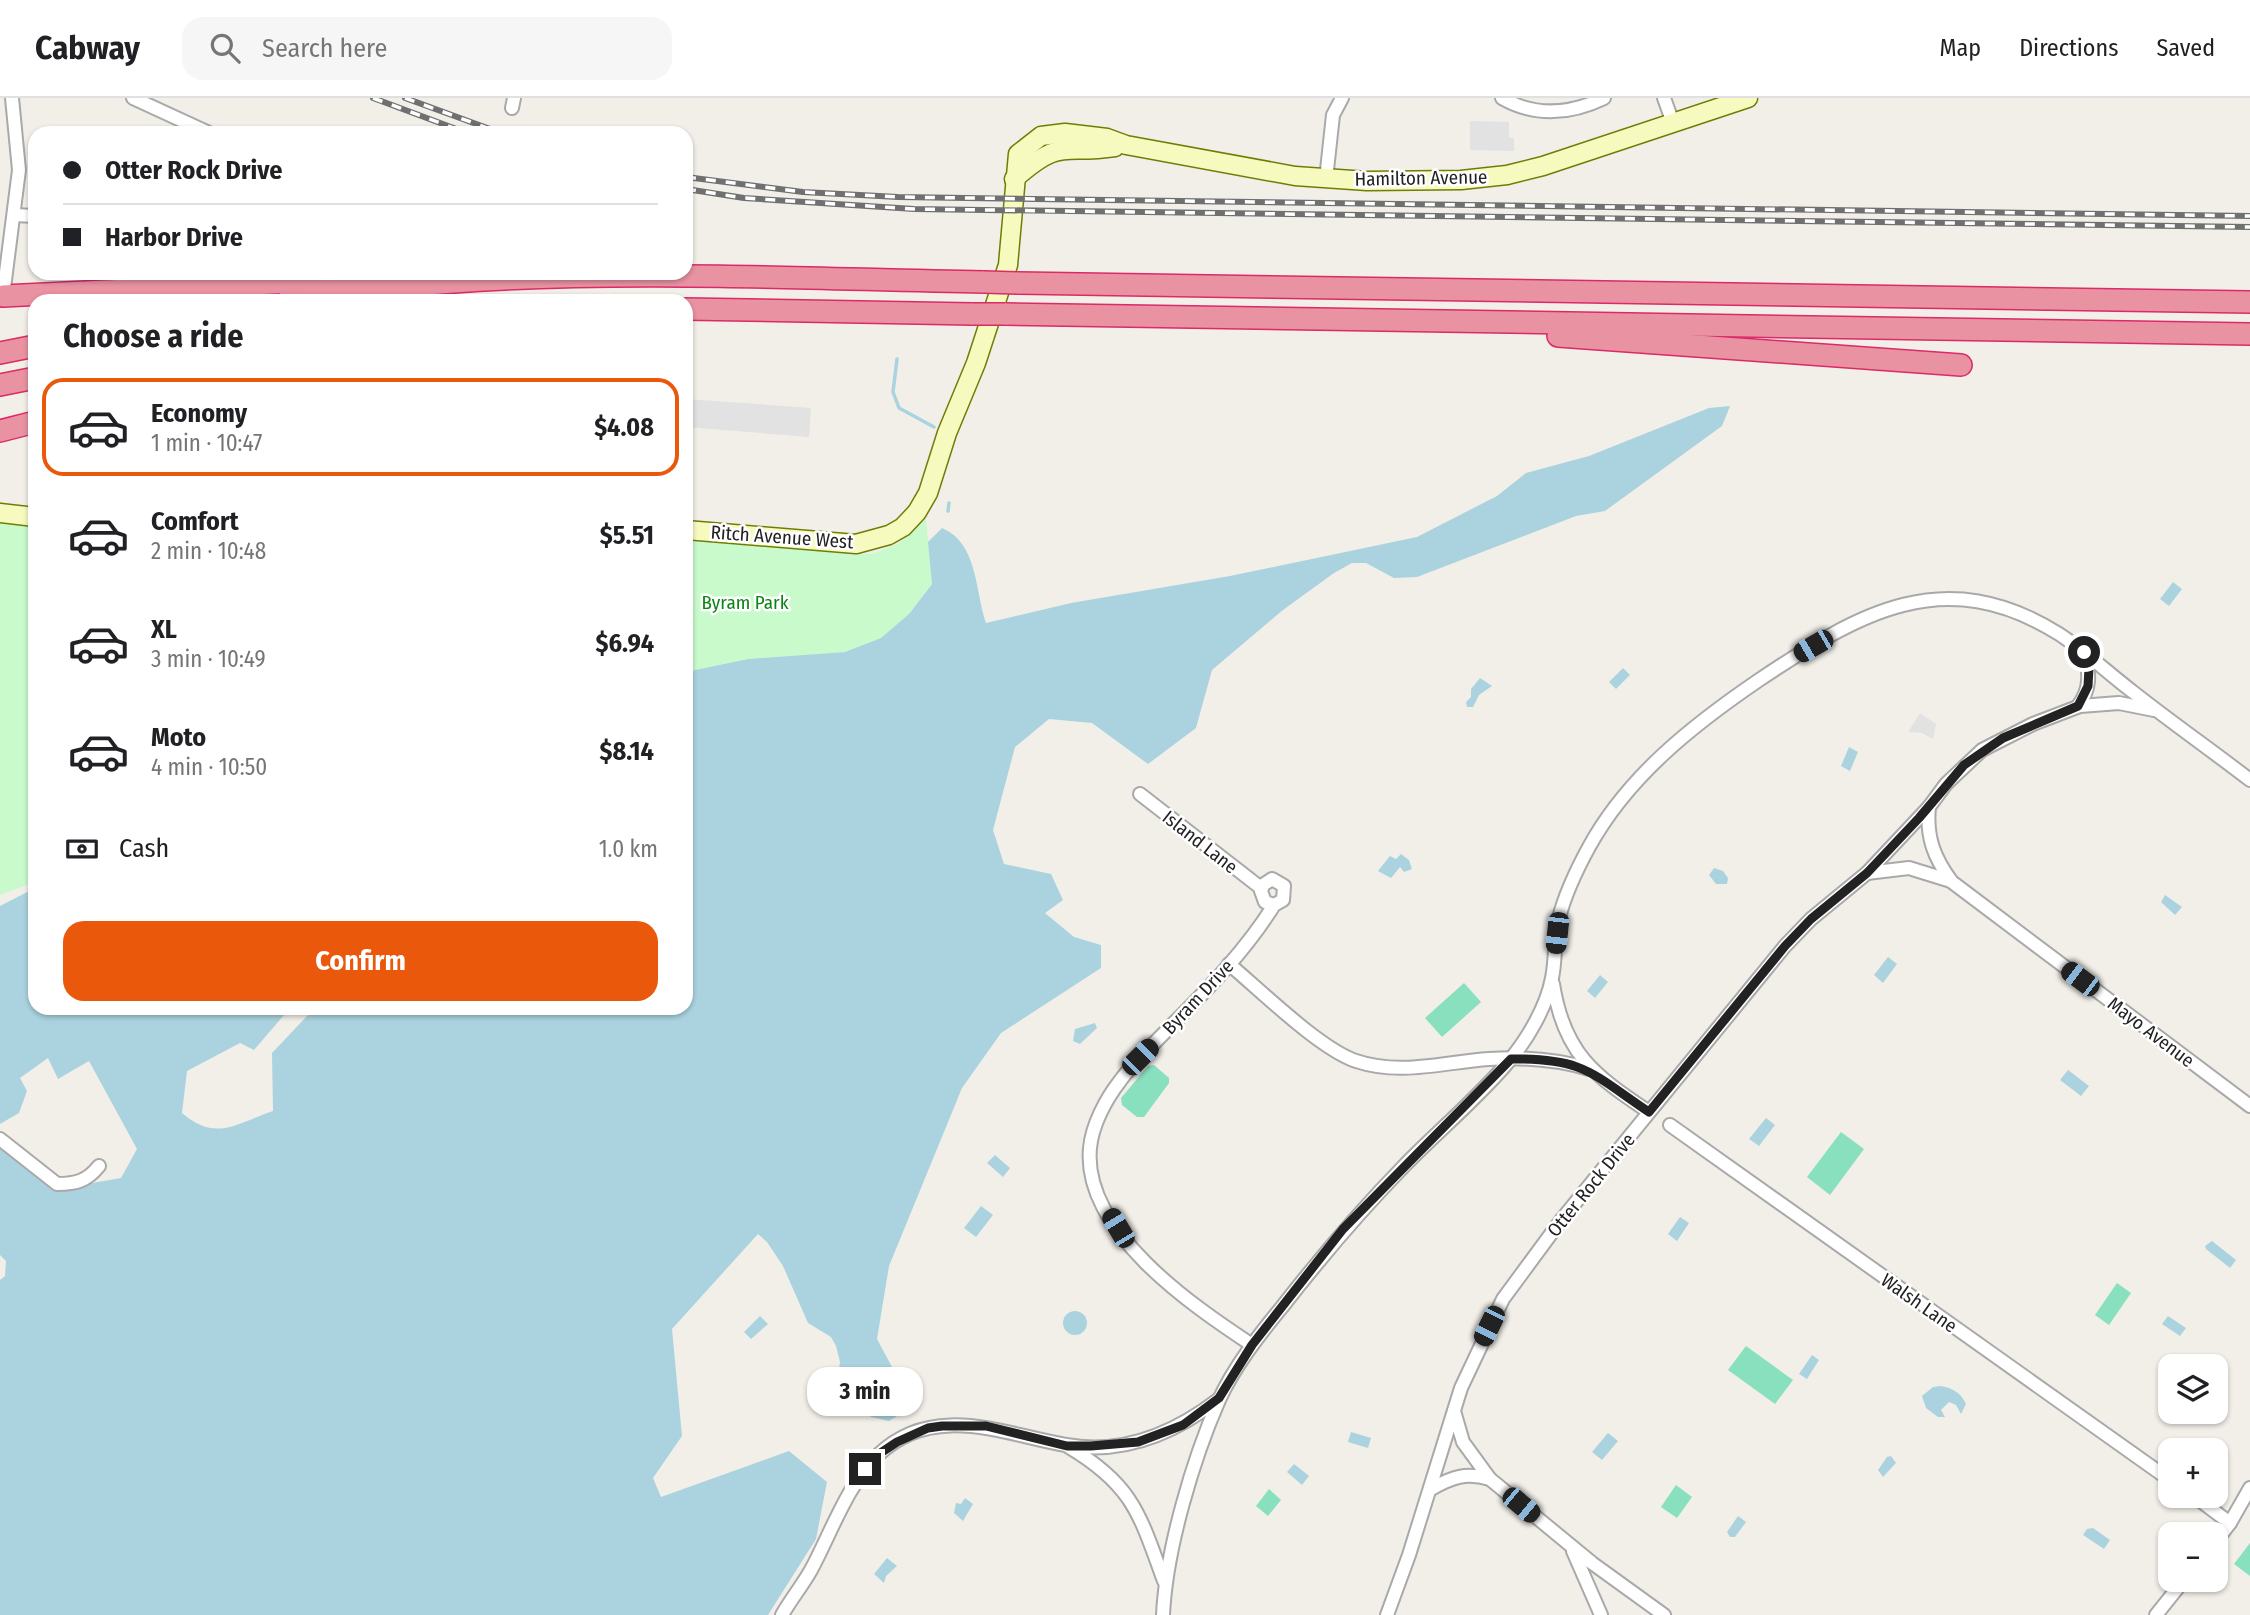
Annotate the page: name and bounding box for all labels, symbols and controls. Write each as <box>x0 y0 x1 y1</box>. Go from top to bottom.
search box <box>182 17 672 80</box>
text: Cabway <box>35 28 140 68</box>
icon: search <box>206 29 244 67</box>
text: Search here <box>262 33 387 64</box>
text: Map <box>1940 34 1981 62</box>
text: Directions <box>2019 34 2118 62</box>
text: Saved <box>2156 34 2215 62</box>
text: Otter Rock Drive <box>105 155 282 186</box>
street label: Hamilton Avenue <box>1354 165 1488 191</box>
text: Harbor Drive <box>105 222 243 253</box>
text: Choose a ride <box>63 317 244 355</box>
icon: car <box>67 396 130 459</box>
text: Economy <box>151 398 247 429</box>
text: $4.08 <box>594 412 654 443</box>
text: 1 min · 10:47 <box>151 429 262 457</box>
icon: car <box>67 504 130 567</box>
text: Comfort <box>151 506 239 537</box>
text: $5.51 <box>600 520 654 551</box>
street label: Ritch Avenue West <box>710 521 855 554</box>
text: 2 min · 10:48 <box>151 537 266 565</box>
park label: Byram Park <box>701 591 789 614</box>
icon: car <box>67 612 130 675</box>
text: XL <box>151 614 177 645</box>
car <box>1790 626 1837 666</box>
text: $6.94 <box>595 628 654 659</box>
route start <box>2068 636 2100 668</box>
text: 3 min · 10:49 <box>151 645 266 673</box>
icon: car <box>67 720 130 783</box>
text: Moto <box>151 722 206 753</box>
text: $8.14 <box>600 736 654 767</box>
text: 4 min · 10:50 <box>151 753 267 781</box>
street label: Island Lane <box>1158 806 1242 878</box>
icon: cash <box>63 830 101 868</box>
text: Cash <box>119 833 169 864</box>
text: 1.0 km <box>599 835 658 863</box>
car <box>1545 911 1570 955</box>
button: Confirm <box>63 921 658 1001</box>
street label: Byram Drive <box>1158 955 1238 1039</box>
car <box>2057 958 2104 1000</box>
street label: Mayo Avenue <box>2103 992 2199 1072</box>
car <box>1118 1035 1163 1079</box>
street label: Otter Rock Drive <box>1542 1129 1640 1241</box>
car <box>1099 1205 1138 1251</box>
street label: Walsh Lane <box>1877 1269 1961 1337</box>
car <box>1471 1303 1508 1349</box>
map controls <box>2158 1354 2228 1592</box>
button: layers <box>2158 1354 2228 1424</box>
callout: 3 min <box>807 1368 923 1416</box>
text: 3 min <box>839 1377 891 1405</box>
button: + <box>2158 1438 2228 1508</box>
route end <box>849 1453 881 1485</box>
car <box>1499 1483 1544 1527</box>
button: − <box>2158 1522 2228 1592</box>

